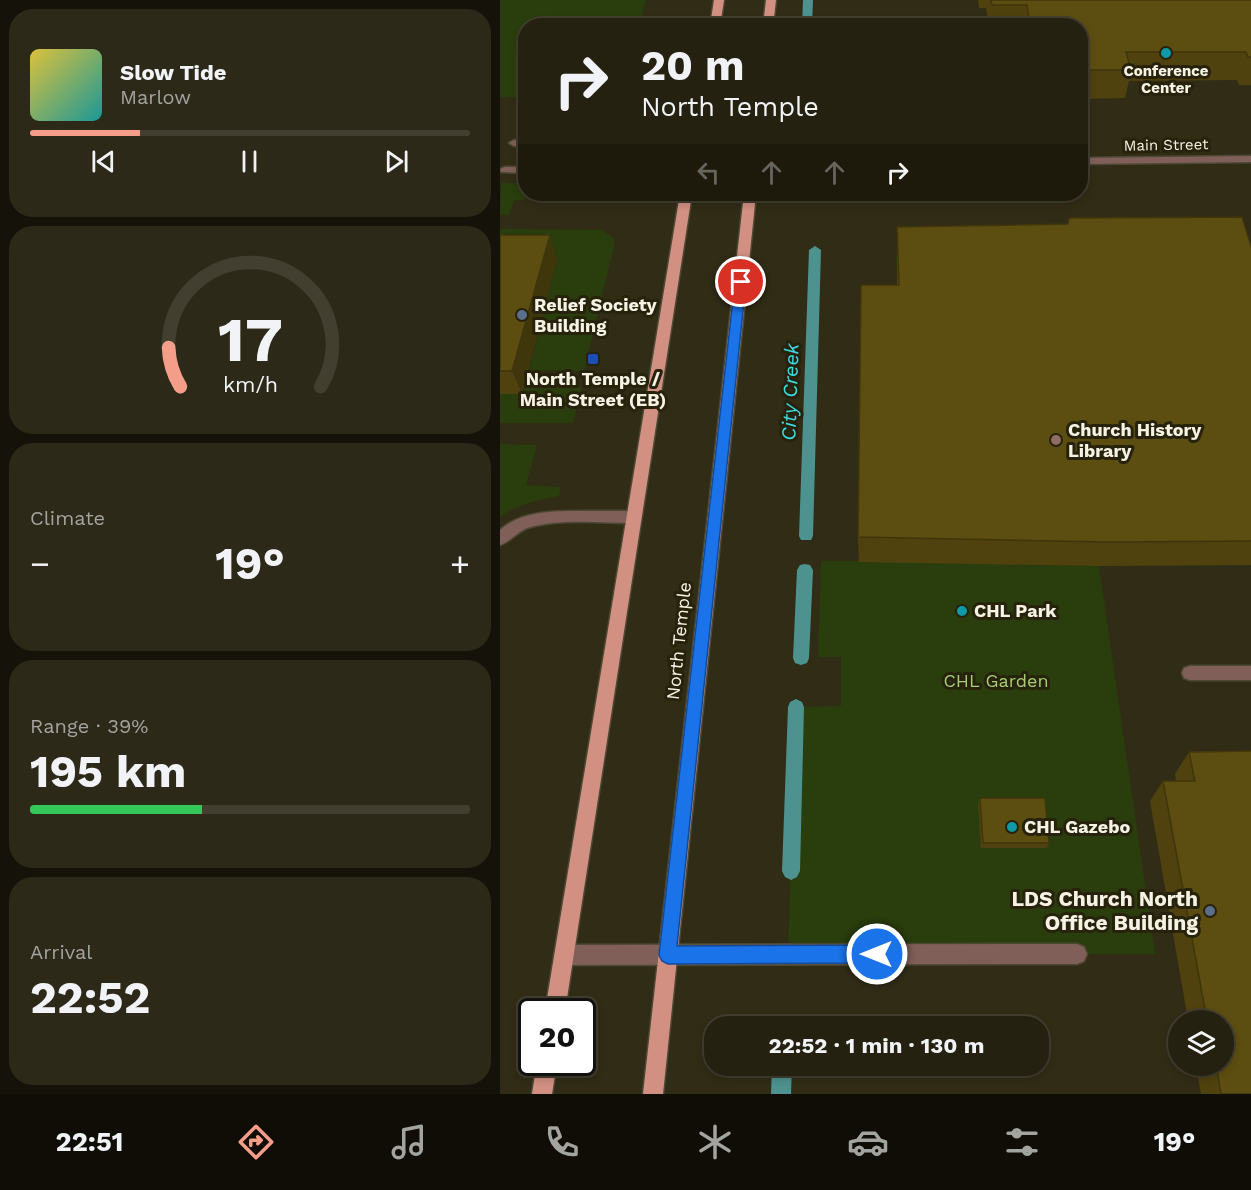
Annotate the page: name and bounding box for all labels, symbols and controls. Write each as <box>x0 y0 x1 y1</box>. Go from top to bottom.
text: 20 m <box>641 41 745 90</box>
icon: right <box>542 42 620 120</box>
marker: Conference Center <box>1159 46 1173 60</box>
text: Slow Tide <box>120 60 227 85</box>
place label: Conference Center <box>1124 62 1209 97</box>
text: Marlow <box>120 85 191 109</box>
text: North Temple <box>641 91 819 123</box>
street label: Main Street <box>1123 135 1209 155</box>
icon: previous <box>87 145 120 178</box>
icon: pause <box>233 145 266 178</box>
icon: next <box>380 145 413 178</box>
icon: left <box>692 156 725 189</box>
icon: ahead <box>755 156 788 189</box>
icon: ahead <box>818 156 851 189</box>
icon: right <box>881 156 914 189</box>
pin <box>715 256 766 307</box>
icon: arrive <box>724 265 757 298</box>
place label: Relief Society Building <box>534 294 658 336</box>
text: 17 <box>218 303 282 376</box>
marker: Relief Society Building <box>515 308 529 322</box>
water label: City Creek <box>776 342 804 441</box>
marker: North Temple / Main Street (EB) <box>586 352 600 366</box>
place label: North Temple / Main Street (EB) <box>520 368 666 410</box>
text: km/h <box>222 372 278 397</box>
place label: Church History Library <box>1068 419 1202 461</box>
marker: Church History Library <box>1049 433 1063 447</box>
text: Climate <box>30 506 105 530</box>
text: 19° <box>215 537 285 590</box>
text: − <box>30 544 50 583</box>
text: + <box>450 544 470 583</box>
street label: North Temple <box>662 581 695 701</box>
place label: CHL Park <box>974 600 1057 621</box>
marker: CHL Park <box>955 604 969 618</box>
park label: CHL Garden <box>943 670 1049 691</box>
text: Range · 39% <box>30 714 148 738</box>
text: 195 km <box>30 745 186 798</box>
place label: CHL Gazebo <box>1024 816 1131 837</box>
marker: CHL Gazebo <box>1005 820 1019 834</box>
place label: LDS Church North Office Building <box>1011 886 1198 935</box>
marker: LDS Church North Office Building <box>1203 904 1217 918</box>
position arrow <box>845 922 909 986</box>
text: Arrival <box>30 940 92 964</box>
text: 22:52 <box>30 971 150 1024</box>
speed limit sign: 20 <box>518 998 596 1076</box>
map controls <box>1168 1010 1234 1076</box>
button: layers <box>1168 1010 1234 1076</box>
text: 22:52 · 1 min · 130 m <box>769 1033 984 1058</box>
icon: directions <box>235 1121 277 1163</box>
icon: music <box>388 1121 430 1163</box>
icon: phone <box>541 1121 583 1163</box>
icon: climate <box>694 1121 736 1163</box>
icon: car <box>847 1121 889 1163</box>
icon: filters <box>1001 1121 1043 1163</box>
text: 22:51 <box>56 1126 123 1158</box>
text: 19° <box>1154 1126 1195 1158</box>

